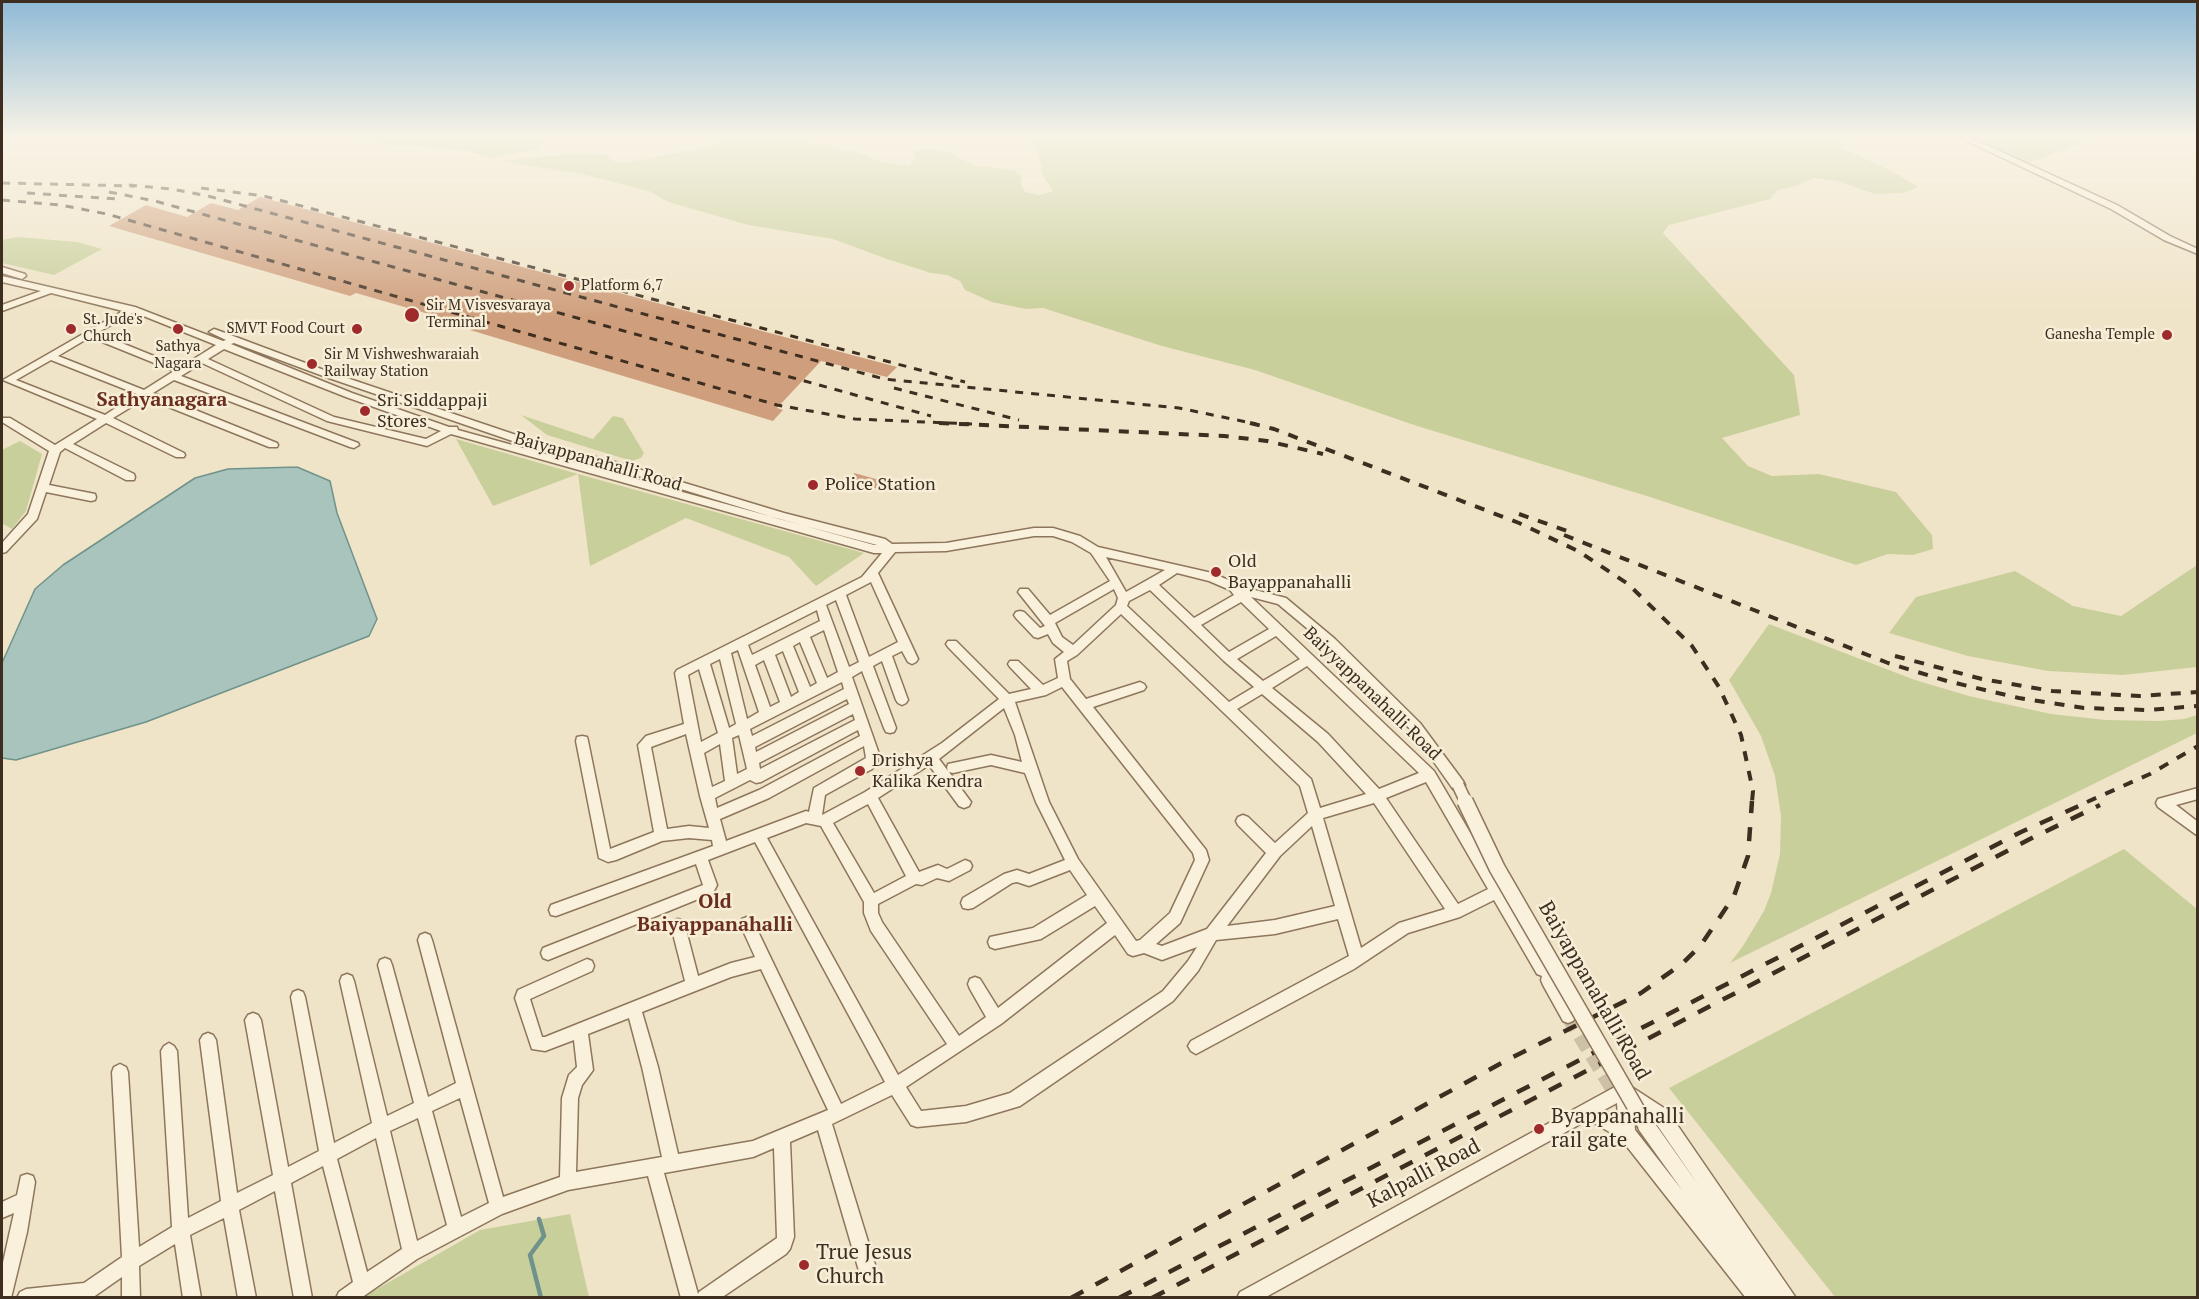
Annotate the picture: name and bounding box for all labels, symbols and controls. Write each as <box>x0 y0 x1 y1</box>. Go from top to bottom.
place label: Platform 6,7 <box>581 277 663 295</box>
marker: Platform 6,7 <box>562 279 576 293</box>
place label: Sir M Visvesvaraya Terminal <box>426 297 551 332</box>
marker: Sir M Visvesvaraya Terminal <box>403 306 421 324</box>
place label: St. Jude's Church <box>83 311 143 346</box>
place label: SMVT Food Court <box>227 320 345 338</box>
marker: St. Jude's Church <box>64 322 78 336</box>
marker: Sathya Nagara <box>171 322 185 336</box>
marker: SMVT Food Court <box>350 322 364 336</box>
place label: Ganesha Temple <box>2045 326 2155 344</box>
marker: Ganesha Temple <box>2160 328 2174 342</box>
place label: Sathya Nagara <box>154 338 202 373</box>
place label: Sir M Vishweshwaraiah Railway Station <box>324 346 479 381</box>
marker: Sir M Vishweshwaraiah Railway Station <box>305 357 319 371</box>
district label: Sathyanagara <box>97 388 227 412</box>
place label: Sri Siddappaji Stores <box>377 390 488 432</box>
marker: Sri Siddappaji Stores <box>358 404 372 418</box>
street label: Baiyappanahalli Road <box>512 428 684 496</box>
place label: Police Station <box>825 474 936 496</box>
marker: Police Station <box>806 478 820 492</box>
place label: Old Bayappanahalli <box>1228 551 1351 594</box>
marker: Old Bayappanahalli <box>1209 565 1223 579</box>
street label: Baiyyappanahalli Road <box>1299 623 1445 765</box>
place label: Drishya Kalika Kendra <box>872 750 983 792</box>
marker: Drishya Kalika Kendra <box>853 764 867 778</box>
district label: Old Baiyappanahalli <box>637 890 793 937</box>
street label: Baiyappanahalli Road <box>1532 897 1656 1085</box>
place label: Byappanahalli rail gate <box>1551 1104 1684 1154</box>
marker: Byappanahalli rail gate <box>1532 1122 1546 1136</box>
street label: Kalpalli Road <box>1363 1134 1485 1214</box>
place label: True Jesus Church <box>816 1240 912 1290</box>
marker: True Jesus Church <box>797 1258 811 1272</box>

